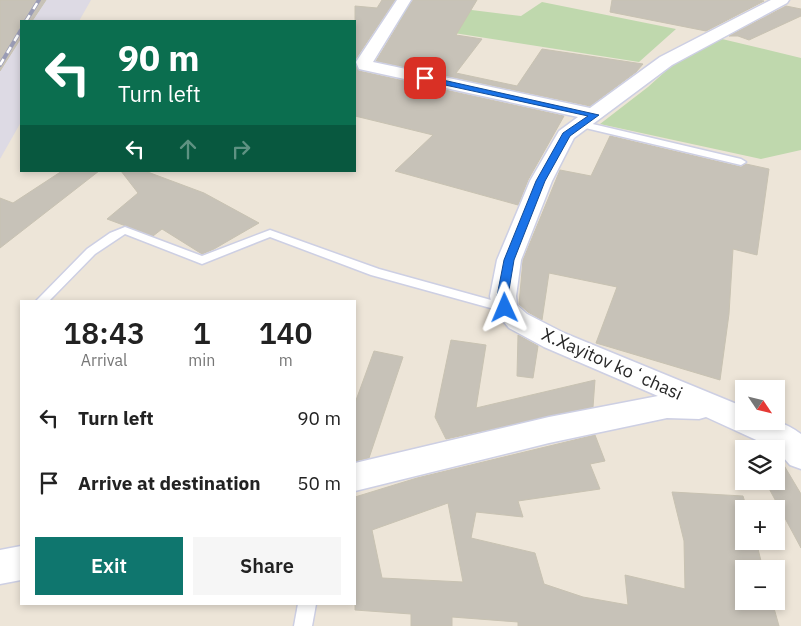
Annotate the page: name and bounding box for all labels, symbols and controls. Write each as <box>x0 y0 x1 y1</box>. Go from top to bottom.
text: 90 m <box>118 35 200 81</box>
icon: left <box>35 40 100 105</box>
pin <box>404 57 446 99</box>
icon: arrive <box>411 64 439 92</box>
text: Turn left <box>118 79 201 108</box>
icon: left <box>121 135 149 163</box>
icon: ahead <box>174 135 202 163</box>
icon: right <box>227 135 255 163</box>
position arrow <box>478 281 530 333</box>
text: 18:43 <box>63 313 145 352</box>
text: 1 <box>193 313 211 352</box>
text: 140 <box>259 313 313 352</box>
street label: X.Xayitov koʻchasi <box>538 322 686 405</box>
text: Arrival <box>81 350 127 370</box>
text: min <box>188 350 215 370</box>
text: m <box>279 350 293 370</box>
north arrow <box>735 380 785 430</box>
map controls <box>735 380 785 610</box>
icon: left <box>35 404 63 432</box>
text: Turn left <box>78 406 154 430</box>
text: 90 m <box>297 406 341 430</box>
button: layers <box>735 440 785 490</box>
icon: arrive <box>35 469 63 497</box>
text: Arrive at destination <box>78 471 261 495</box>
text: 50 m <box>297 471 341 495</box>
button: + <box>735 500 785 550</box>
button: Exit <box>35 537 183 595</box>
button: Share <box>193 537 341 595</box>
button: − <box>735 560 785 610</box>

